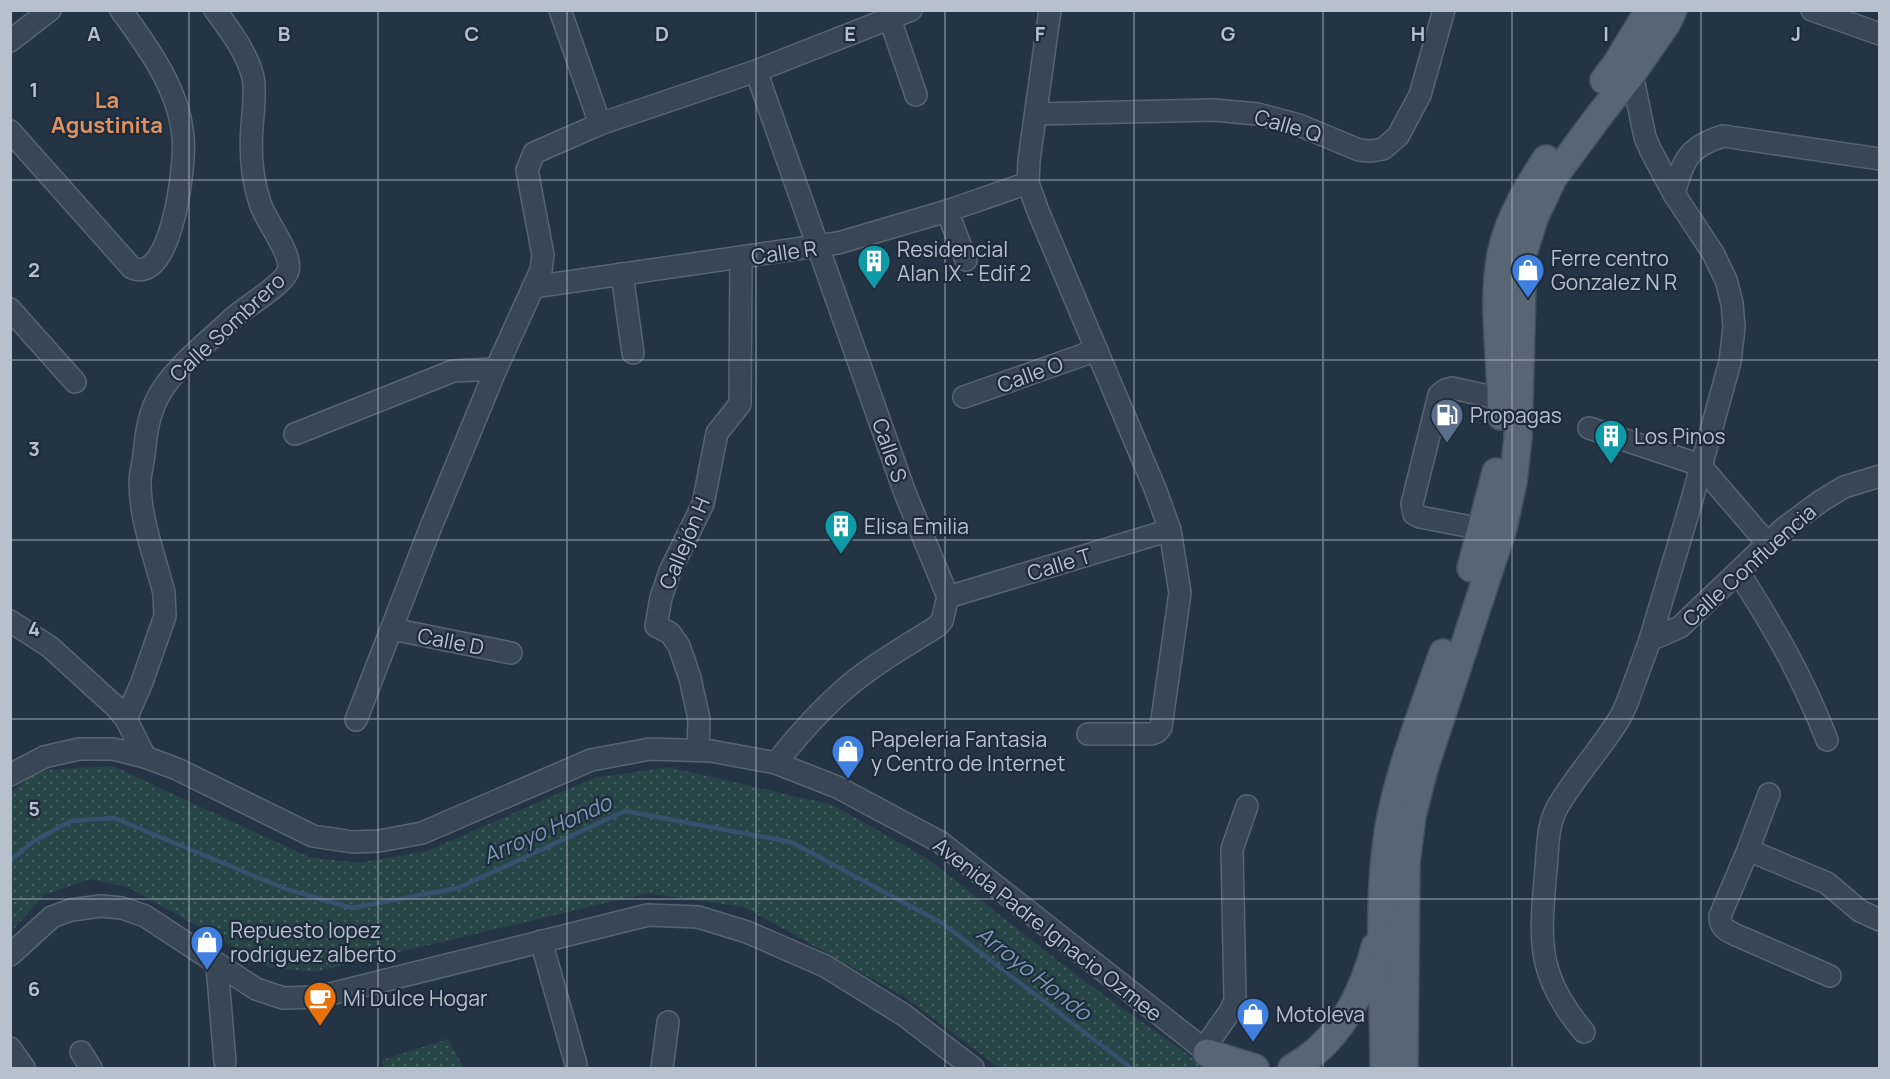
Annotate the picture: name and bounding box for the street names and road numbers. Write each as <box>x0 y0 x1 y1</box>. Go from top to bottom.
street label: Calle Q <box>1251 102 1325 148</box>
street label: Calle R <box>749 234 819 270</box>
street label: Calle Sombrero <box>163 266 291 388</box>
street label: Calle O <box>993 349 1067 399</box>
street label: Calle S <box>866 414 914 486</box>
street label: Callejón H <box>652 493 716 593</box>
street label: Calle Confluencia <box>1676 497 1822 633</box>
street label: Calle T <box>1024 541 1095 587</box>
street label: Calle D <box>415 621 487 661</box>
street label: Avenida Padre Ignacio Ozmee <box>928 831 1168 1027</box>

